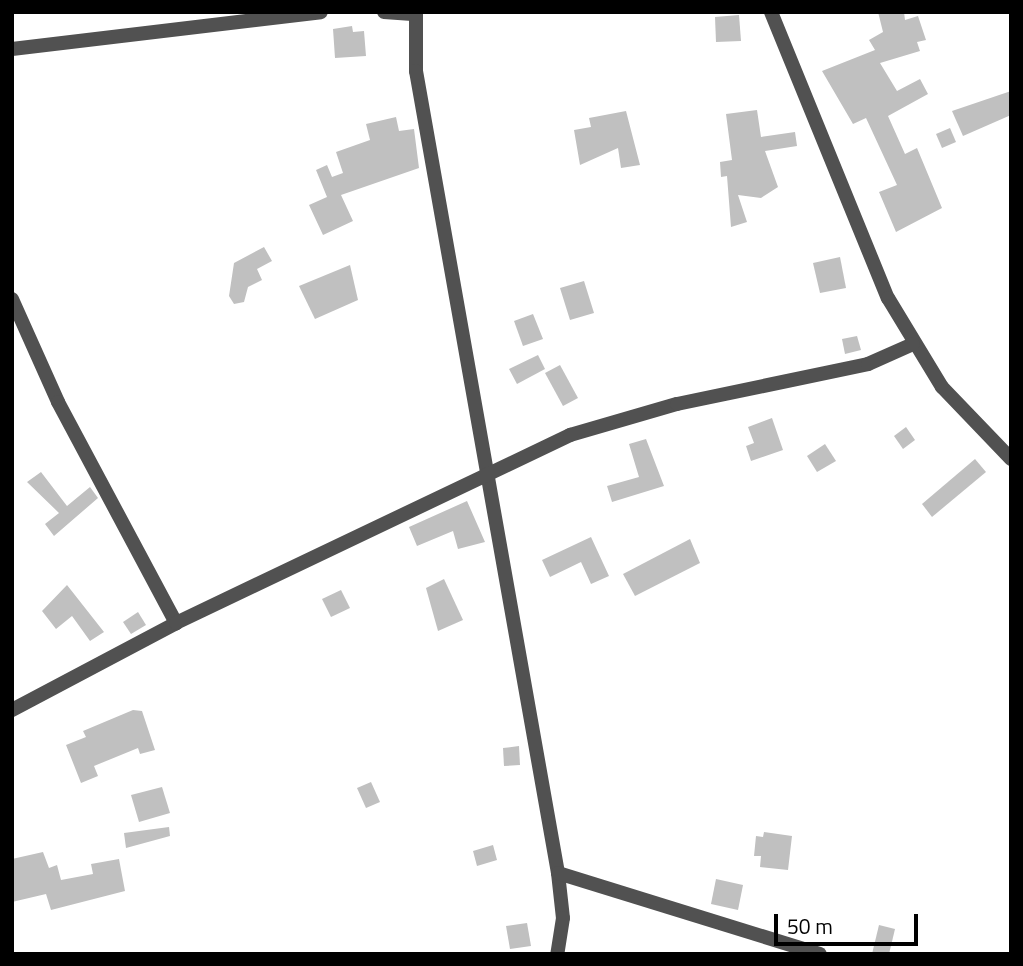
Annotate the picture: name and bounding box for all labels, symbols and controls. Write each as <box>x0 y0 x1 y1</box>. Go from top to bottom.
scale bar <box>778 900 922 944</box>
text: 50 m <box>787 910 833 942</box>

